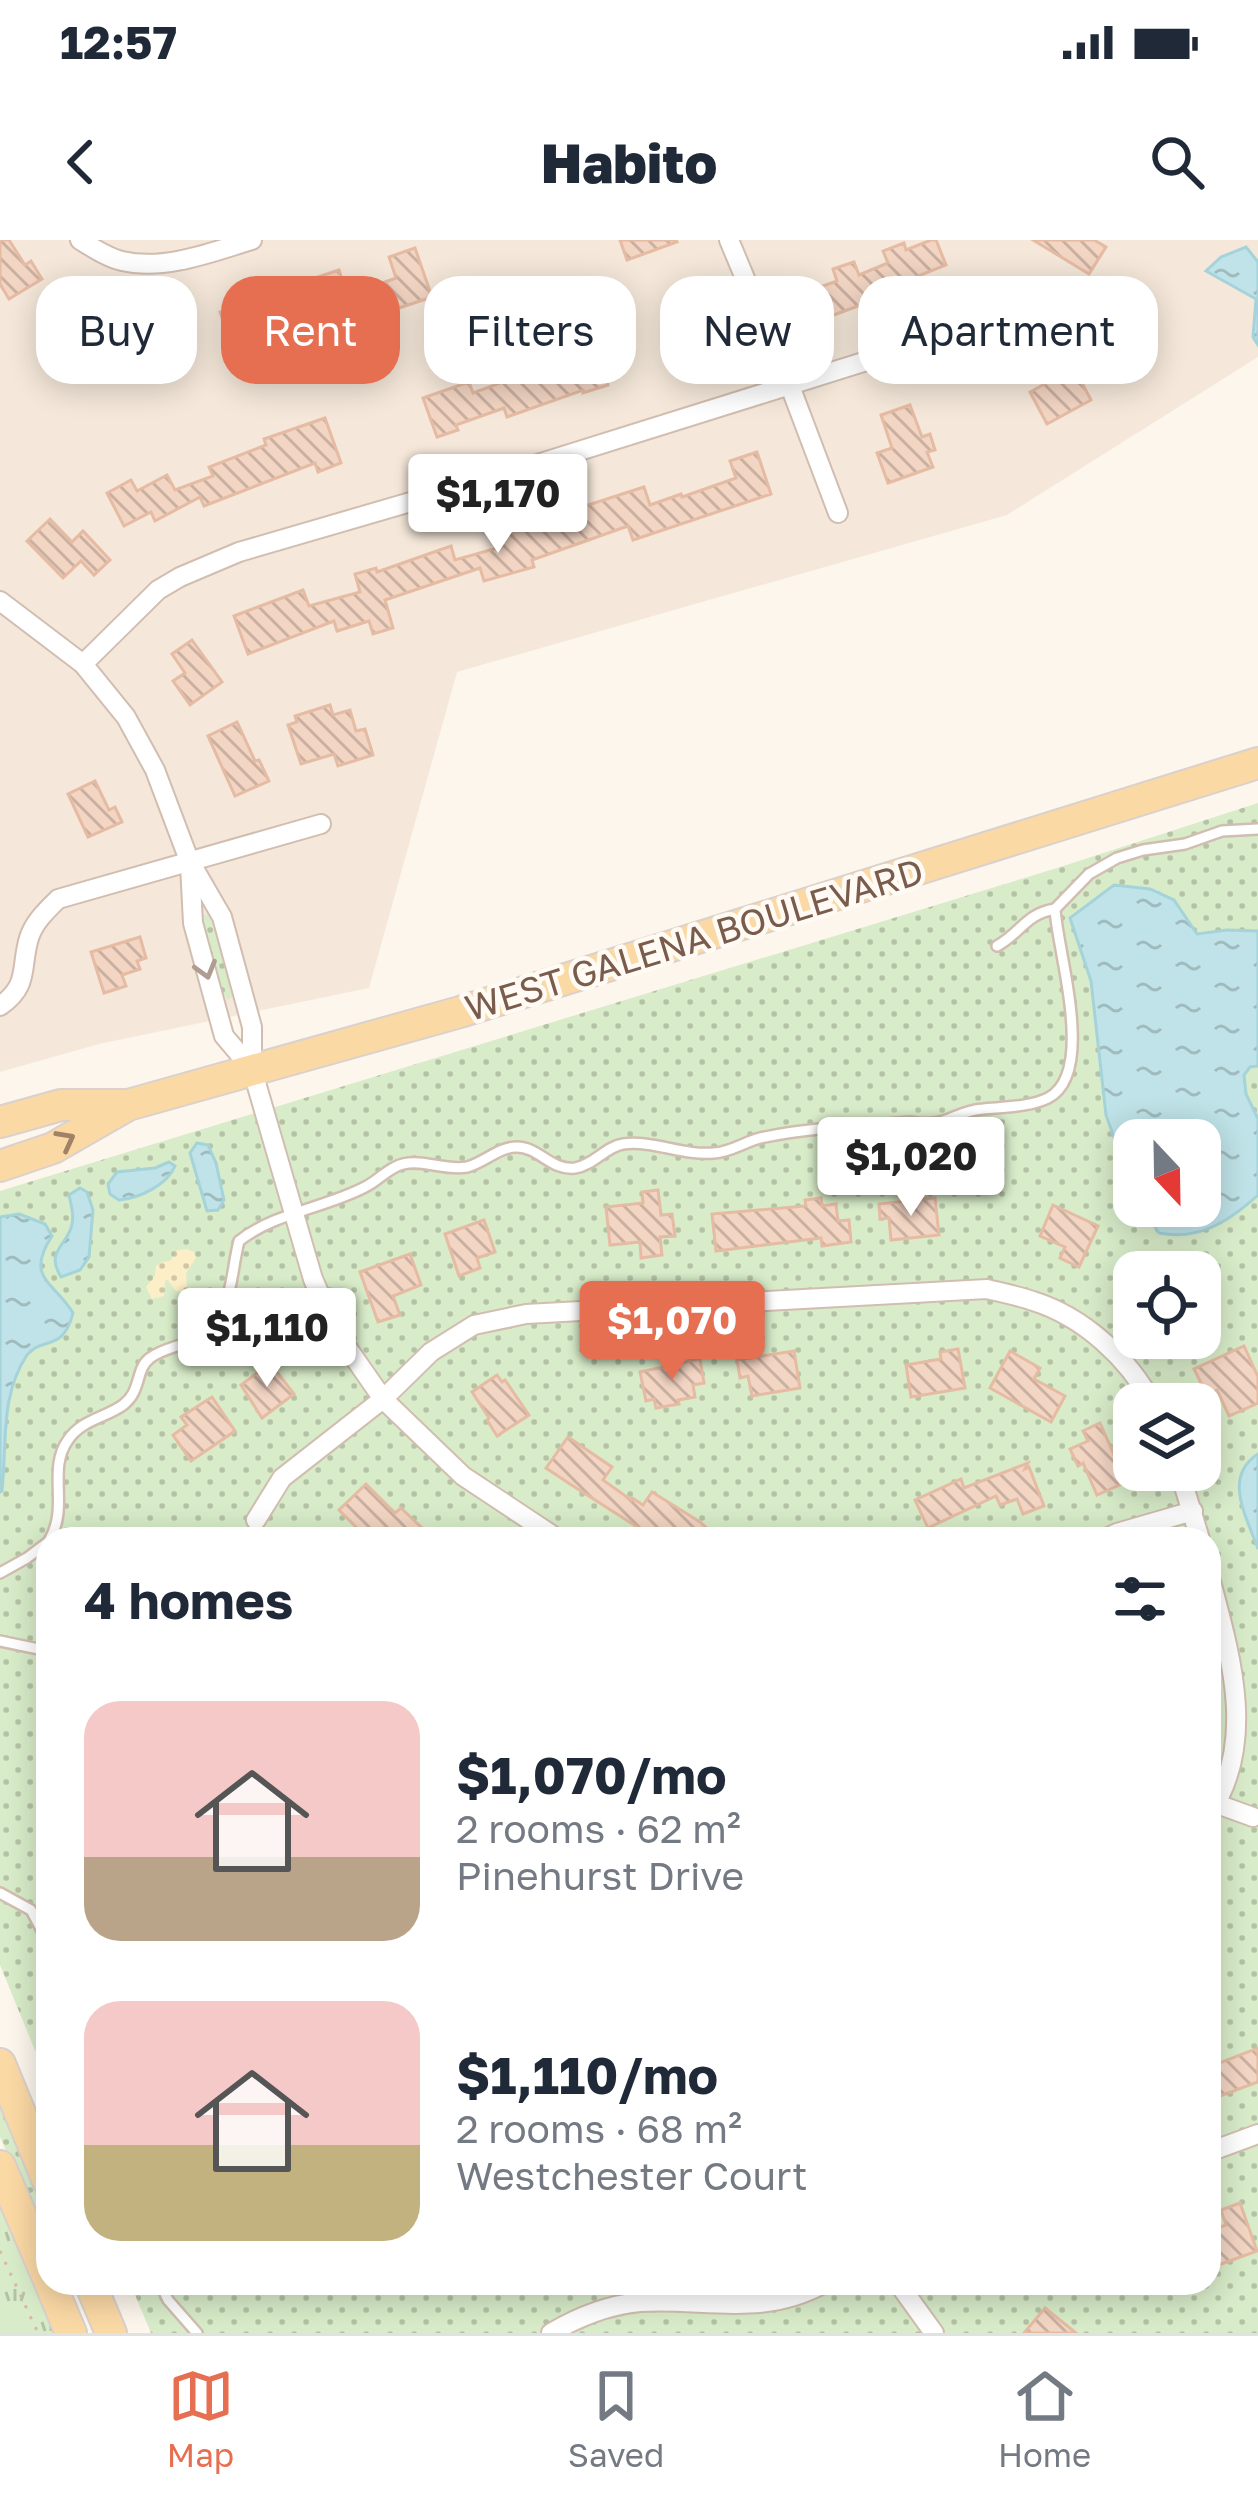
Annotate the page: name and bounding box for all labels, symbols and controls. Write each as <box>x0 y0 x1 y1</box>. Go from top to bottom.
text: 12:57 <box>60 15 177 69</box>
icon: back <box>48 129 114 195</box>
icon: search <box>1144 129 1210 195</box>
text: Habito <box>541 130 717 195</box>
chip: Buy <box>36 276 197 384</box>
chip: Rent <box>221 276 400 384</box>
chip: Filters <box>424 276 636 384</box>
chip: New <box>660 276 834 384</box>
chip: Apartment <box>858 276 1158 384</box>
pin: $1,170 <box>400 454 596 556</box>
text: $1,170 <box>435 469 561 516</box>
street label: WEST GALENA BOULEVARD <box>460 849 928 1029</box>
one-way arrow <box>192 959 217 980</box>
pin: $1,020 <box>813 1117 1009 1219</box>
north arrow <box>1113 1119 1221 1227</box>
map controls <box>1113 1119 1221 1491</box>
one-way arrow <box>53 1131 74 1154</box>
text: $1,020 <box>844 1132 978 1179</box>
button: locate <box>1113 1251 1221 1359</box>
pin: $1,070 <box>574 1281 770 1383</box>
pin: $1,110 <box>169 1288 365 1390</box>
text: $1,070 <box>607 1296 737 1343</box>
text: $1,110 <box>205 1303 329 1350</box>
button: layers <box>1113 1383 1221 1491</box>
icon: filters <box>1107 1566 1173 1632</box>
text: 4 homes <box>84 1569 293 1630</box>
text: $1,070/mo <box>456 1744 727 1805</box>
icon: home <box>180 1749 324 1893</box>
text: 2 rooms · 62 m² <box>456 1805 741 1852</box>
text: Pinehurst Drive <box>456 1852 744 1899</box>
text: $1,110/mo <box>456 2044 718 2105</box>
icon: home <box>180 2049 324 2193</box>
text: 2 rooms · 68 m² <box>456 2105 742 2152</box>
text: Westchester Court <box>456 2152 808 2199</box>
tab: Map <box>167 2363 234 2474</box>
tab: Saved <box>568 2363 664 2474</box>
tab: Home <box>998 2363 1091 2474</box>

